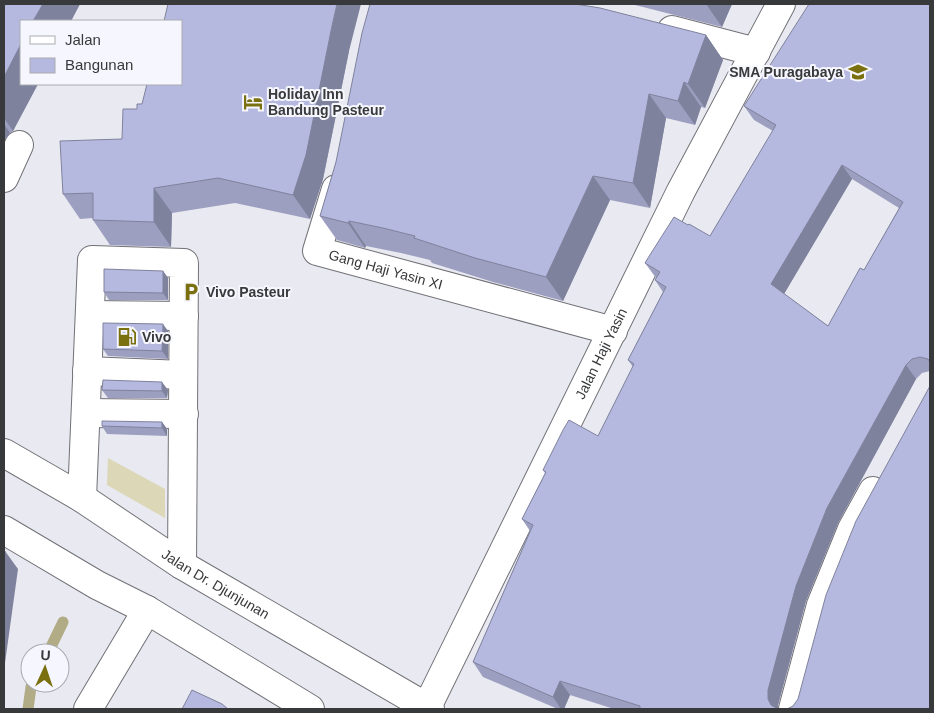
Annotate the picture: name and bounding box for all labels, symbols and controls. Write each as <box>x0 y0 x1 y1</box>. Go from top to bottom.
legend <box>20 20 182 85</box>
text: Jalan <box>65 31 101 48</box>
text: Bangunan <box>65 56 133 73</box>
school or university icon: SMA Puragabaya <box>847 61 869 83</box>
place label: SMA Puragabaya <box>729 64 843 80</box>
place label: Holiday Inn Bandung Pasteur <box>268 86 384 118</box>
hotel icon: Holiday Inn Bandung Pasteur <box>242 91 264 113</box>
street label: Gang Haji Yasin XI <box>327 247 444 293</box>
parking icon: Vivo Pasteur <box>180 281 202 303</box>
place label: Vivo Pasteur <box>206 284 291 300</box>
street label: Jalan Haji Yasin <box>572 305 630 402</box>
fuel station icon: Vivo <box>116 326 138 348</box>
place label: Vivo <box>142 329 171 345</box>
street label: Jalan Dr. Djunjunan <box>159 546 272 622</box>
north arrow <box>20 643 70 693</box>
text: U <box>40 647 51 663</box>

